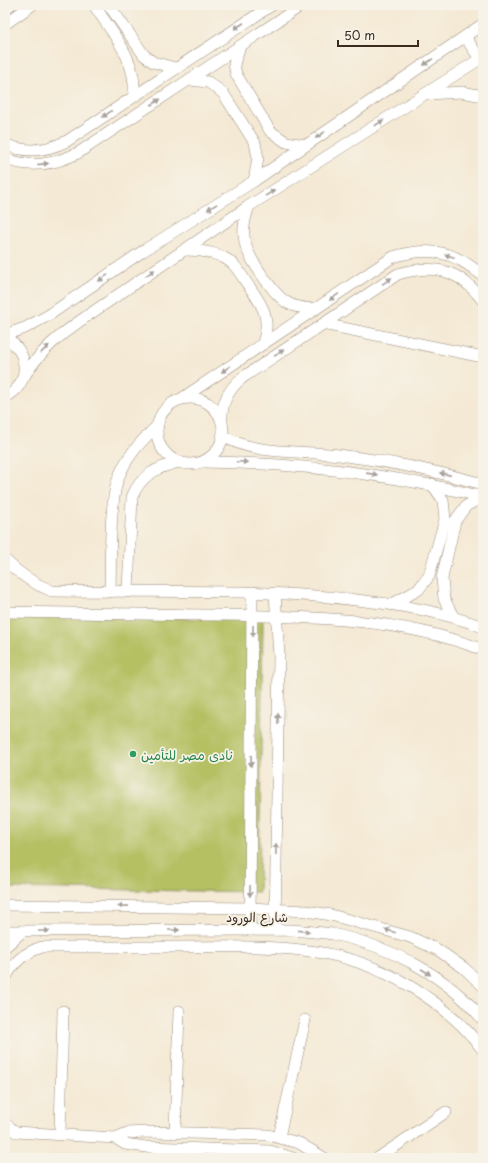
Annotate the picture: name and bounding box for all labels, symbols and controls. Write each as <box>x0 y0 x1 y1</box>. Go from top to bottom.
scale bar <box>338 22 418 48</box>
one-way arrow <box>233 23 245 30</box>
text: 50 m <box>344 26 375 44</box>
one-way arrow <box>423 58 433 66</box>
one-way arrow <box>151 98 161 106</box>
one-way arrow <box>102 110 112 118</box>
one-way arrow <box>374 119 385 127</box>
one-way arrow <box>315 131 326 139</box>
one-way arrow <box>37 161 49 168</box>
one-way arrow <box>264 189 276 196</box>
one-way arrow <box>207 203 217 211</box>
one-way arrow <box>444 252 456 258</box>
one-way arrow <box>145 269 156 277</box>
one-way arrow <box>98 274 108 282</box>
one-way arrow <box>382 277 393 285</box>
one-way arrow <box>328 293 340 300</box>
one-way arrow <box>40 344 50 354</box>
one-way arrow <box>274 349 284 357</box>
one-way arrow <box>220 365 231 373</box>
one-way arrow <box>236 459 248 466</box>
one-way arrow <box>366 471 378 477</box>
one-way arrow <box>439 471 451 477</box>
one-way arrow <box>250 625 256 638</box>
one-way arrow <box>275 712 281 725</box>
place label: نادى مصر للتأمين <box>141 745 234 764</box>
marker: نادى مصر للتأمين <box>128 749 138 759</box>
one-way arrow <box>248 755 255 767</box>
one-way arrow <box>273 842 279 855</box>
one-way arrow <box>247 885 253 898</box>
one-way arrow <box>116 903 129 909</box>
street label: شارع الورود <box>226 907 288 927</box>
one-way arrow <box>168 927 181 933</box>
one-way arrow <box>38 928 51 934</box>
one-way arrow <box>298 928 310 934</box>
one-way arrow <box>384 928 396 934</box>
one-way arrow <box>421 968 431 976</box>

